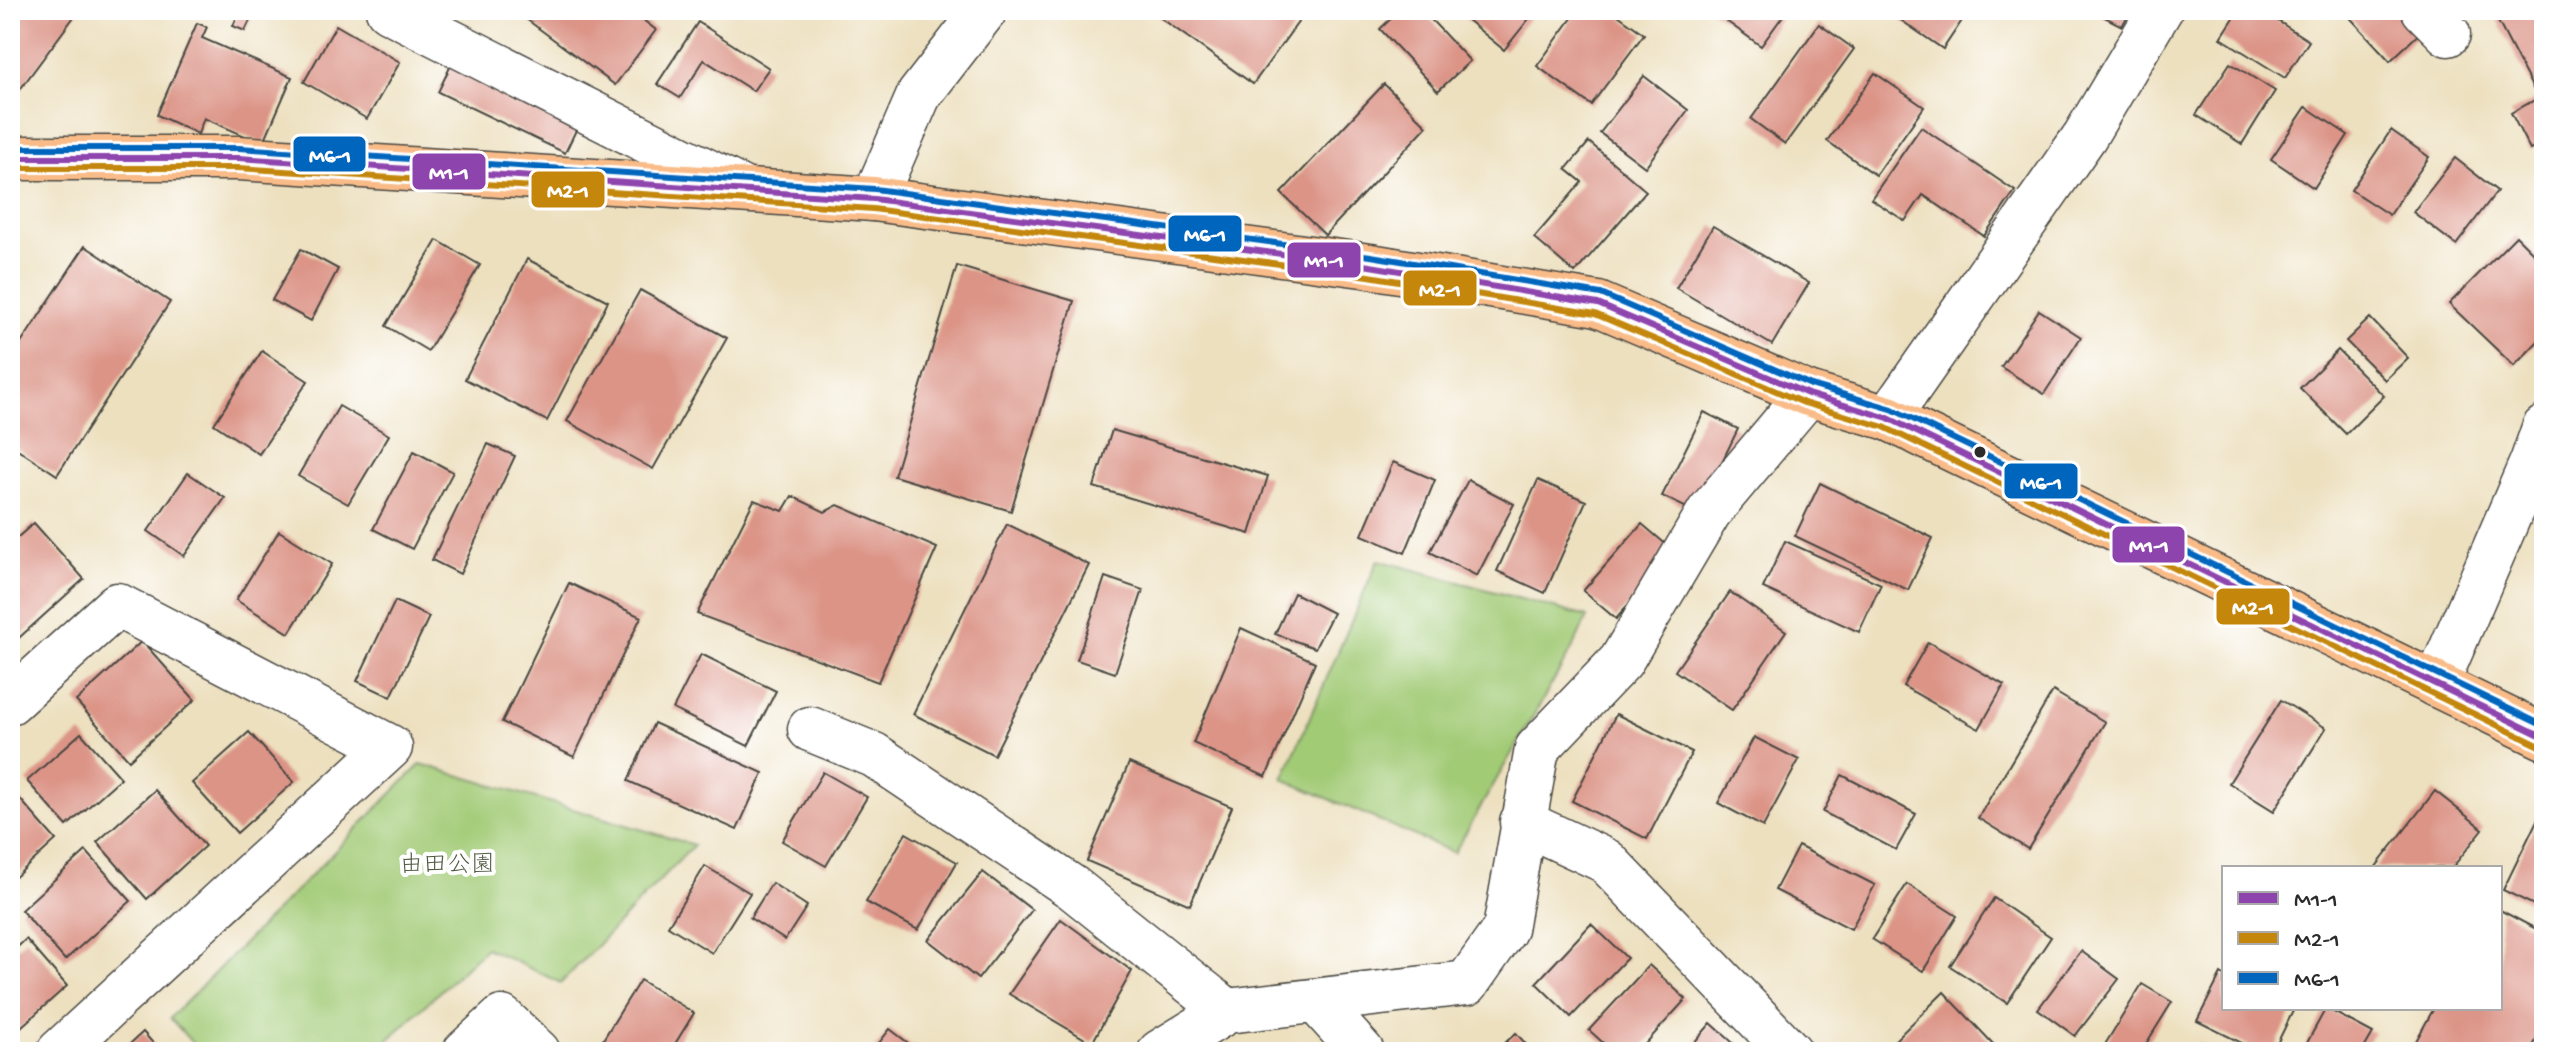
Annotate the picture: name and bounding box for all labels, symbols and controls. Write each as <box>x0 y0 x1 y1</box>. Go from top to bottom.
line badge: M6-1 <box>292 135 367 173</box>
text: M6-1 <box>309 145 351 171</box>
line badge: M1-1 <box>411 152 487 191</box>
text: M1-1 <box>429 162 469 188</box>
line badge: M2-1 <box>530 170 606 209</box>
text: M2-1 <box>547 180 589 206</box>
line badge: M6-1 <box>1167 214 1243 253</box>
text: M6-1 <box>1184 224 1226 250</box>
line badge: M1-1 <box>1286 241 1362 279</box>
text: M1-1 <box>1304 250 1344 276</box>
line badge: M2-1 <box>1402 269 1478 307</box>
text: M2-1 <box>1419 279 1461 305</box>
unlabelled marker <box>1972 444 1988 460</box>
line badge: M6-1 <box>2003 462 2079 500</box>
text: M6-1 <box>2020 472 2062 498</box>
line badge: M1-1 <box>2111 525 2186 564</box>
text: M1-1 <box>2129 535 2169 561</box>
line badge: M2-1 <box>2215 587 2291 626</box>
text: M2-1 <box>2232 597 2274 623</box>
park label: 由田公園 <box>399 852 495 881</box>
legend <box>2222 866 2502 1010</box>
text: M1-1 <box>2294 887 2338 916</box>
text: M2-1 <box>2294 927 2340 956</box>
text: M6-1 <box>2294 967 2340 996</box>

